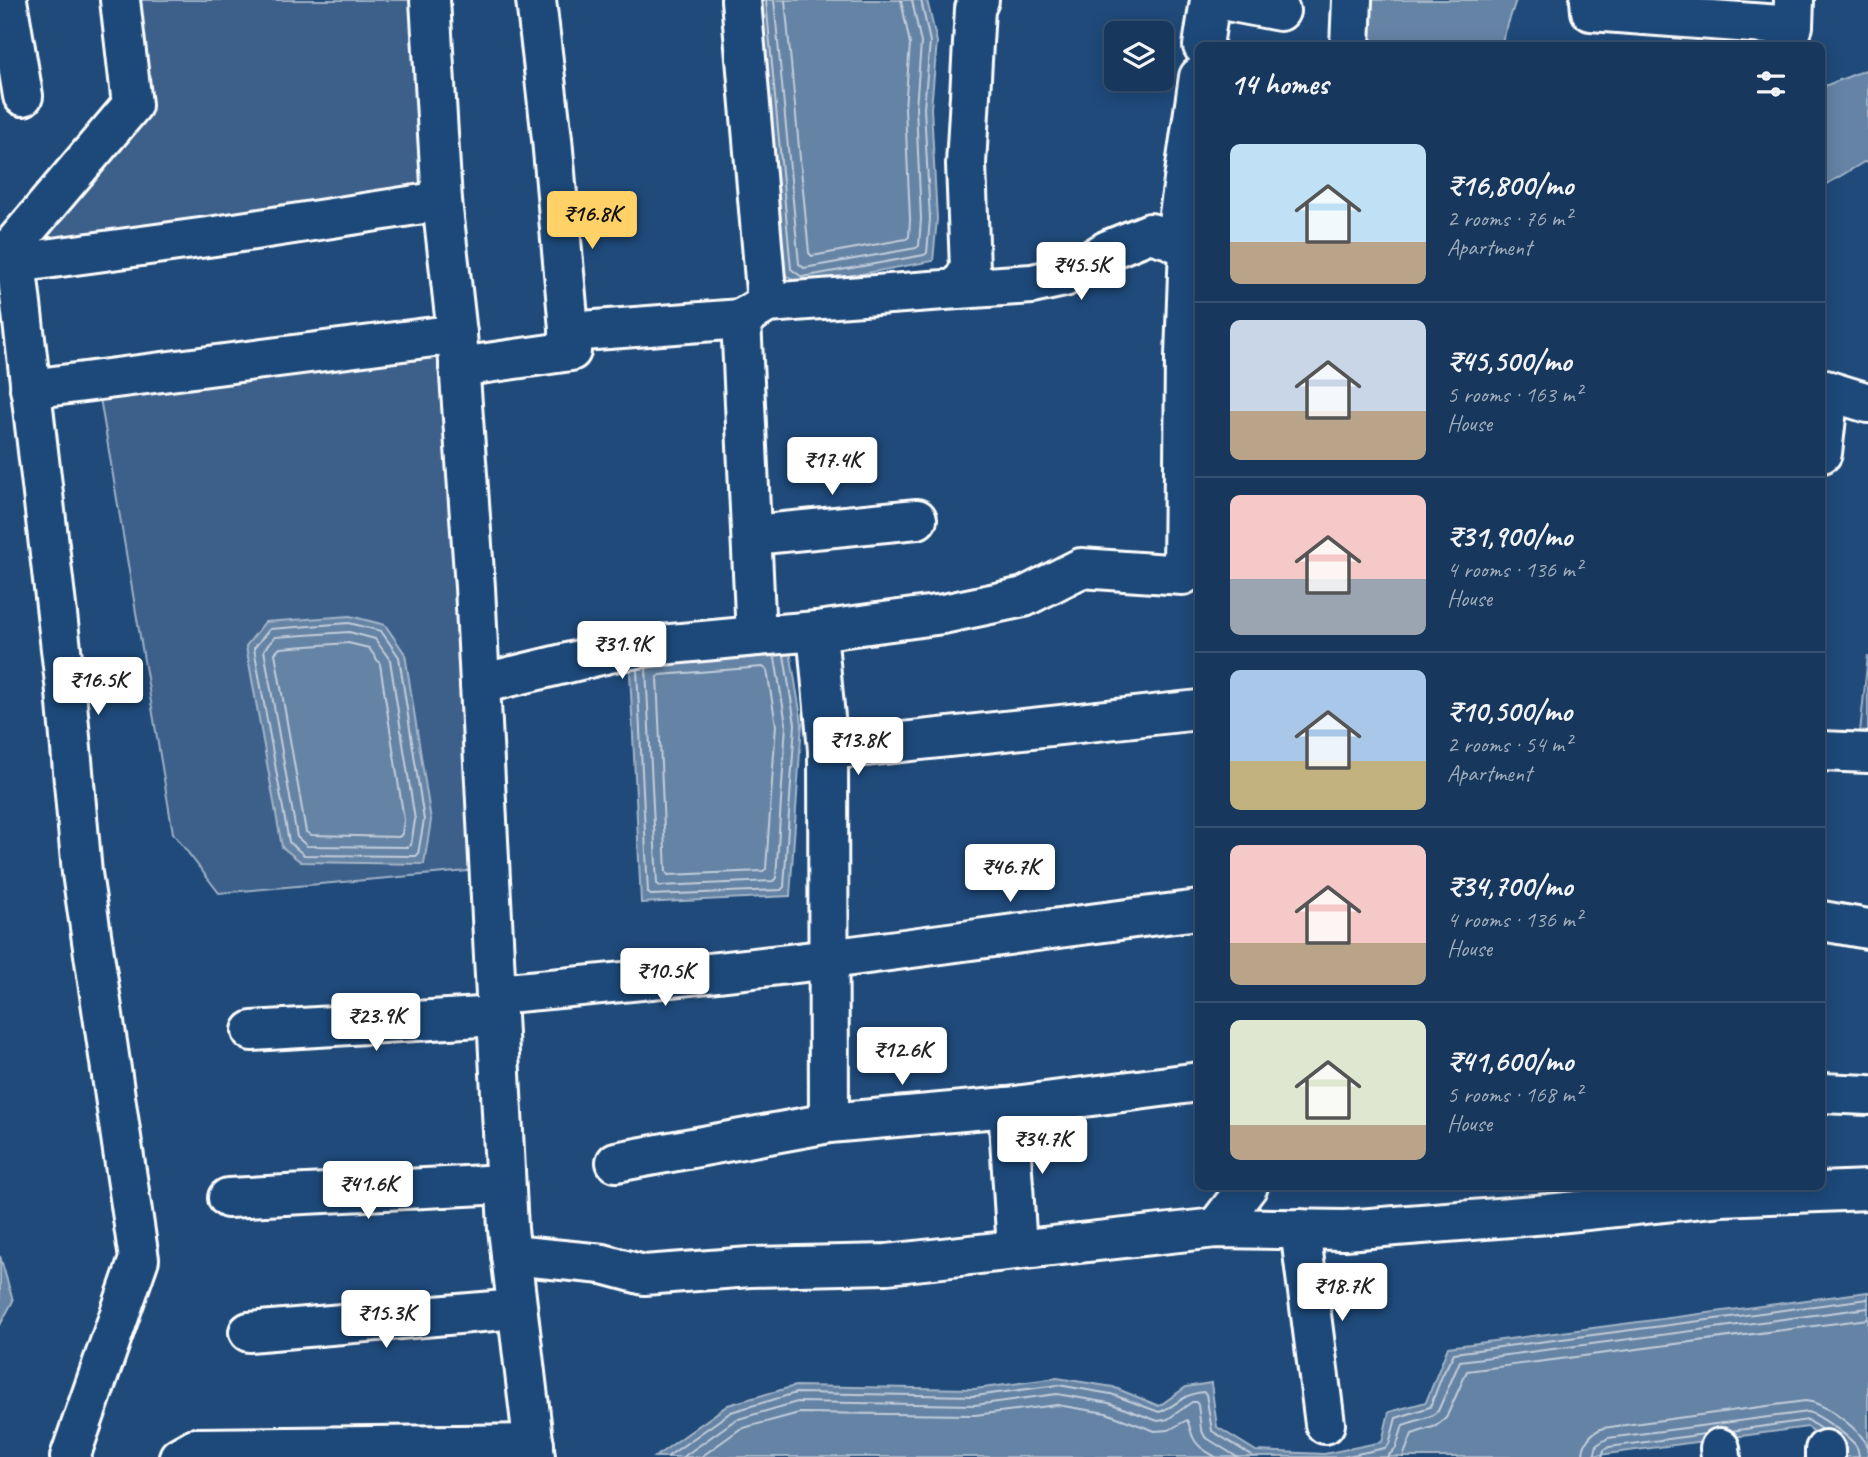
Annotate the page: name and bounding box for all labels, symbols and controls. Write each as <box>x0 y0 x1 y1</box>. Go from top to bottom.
map controls <box>1104 21 1174 91</box>
button: layers <box>1104 21 1174 91</box>
text: 14 homes <box>1230 65 1328 103</box>
icon: filters <box>1752 65 1790 103</box>
text: ₹16,800/mo <box>1447 166 1573 204</box>
icon: home <box>1286 172 1370 256</box>
pin: ₹16.8K <box>535 191 649 251</box>
text: ₹16.8K <box>563 199 621 228</box>
text: 2 rooms · 76 m² <box>1447 204 1571 233</box>
text: Apartment <box>1447 233 1532 262</box>
pin: ₹45.5K <box>1024 243 1138 302</box>
text: ₹45.5K <box>1053 250 1109 279</box>
text: ₹45,500/mo <box>1447 342 1571 380</box>
icon: home <box>1286 348 1370 432</box>
text: 5 rooms · 163 m² <box>1447 380 1582 409</box>
text: House <box>1447 409 1492 438</box>
pin: ₹17.4K <box>775 438 889 497</box>
text: ₹17.4K <box>803 445 861 474</box>
text: ₹31,900/mo <box>1447 517 1572 555</box>
icon: home <box>1286 523 1370 607</box>
text: 4 rooms · 136 m² <box>1447 555 1582 584</box>
text: House <box>1447 584 1492 613</box>
pin: ₹31.9K <box>565 622 679 681</box>
text: ₹31.9K <box>593 629 651 658</box>
pin: ₹16.5K <box>41 658 155 717</box>
text: ₹16.5K <box>69 665 127 694</box>
text: ₹10,500/mo <box>1447 692 1572 730</box>
icon: home <box>1286 698 1370 782</box>
pin: ₹13.8K <box>801 718 915 777</box>
text: ₹13.8K <box>829 725 887 754</box>
text: 2 rooms · 54 m² <box>1447 730 1571 759</box>
text: Apartment <box>1447 759 1532 788</box>
pin: ₹46.7K <box>953 844 1067 904</box>
text: ₹46.7K <box>981 852 1039 881</box>
text: ₹34,700/mo <box>1447 867 1572 905</box>
icon: home <box>1286 873 1370 957</box>
text: 4 rooms · 136 m² <box>1447 905 1582 934</box>
text: House <box>1447 934 1492 963</box>
pin: ₹10.5K <box>608 948 722 1008</box>
text: ₹10.5K <box>636 956 694 985</box>
pin: ₹23.9K <box>319 993 433 1053</box>
text: ₹23.9K <box>347 1001 405 1030</box>
pin: ₹12.6K <box>845 1028 959 1087</box>
text: ₹12.6K <box>873 1035 931 1064</box>
text: ₹41,600/mo <box>1447 1042 1573 1080</box>
icon: home <box>1286 1048 1370 1132</box>
text: 5 rooms · 168 m² <box>1447 1080 1582 1109</box>
text: House <box>1447 1109 1492 1138</box>
pin: ₹34.7K <box>985 1116 1099 1176</box>
text: ₹34.7K <box>1013 1124 1071 1153</box>
pin: ₹41.6K <box>311 1162 425 1221</box>
text: ₹41.6K <box>339 1169 397 1198</box>
pin: ₹18.7K <box>1285 1264 1399 1323</box>
text: ₹18.7K <box>1313 1271 1371 1300</box>
pin: ₹15.3K <box>329 1290 443 1350</box>
text: ₹15.3K <box>357 1298 415 1327</box>

